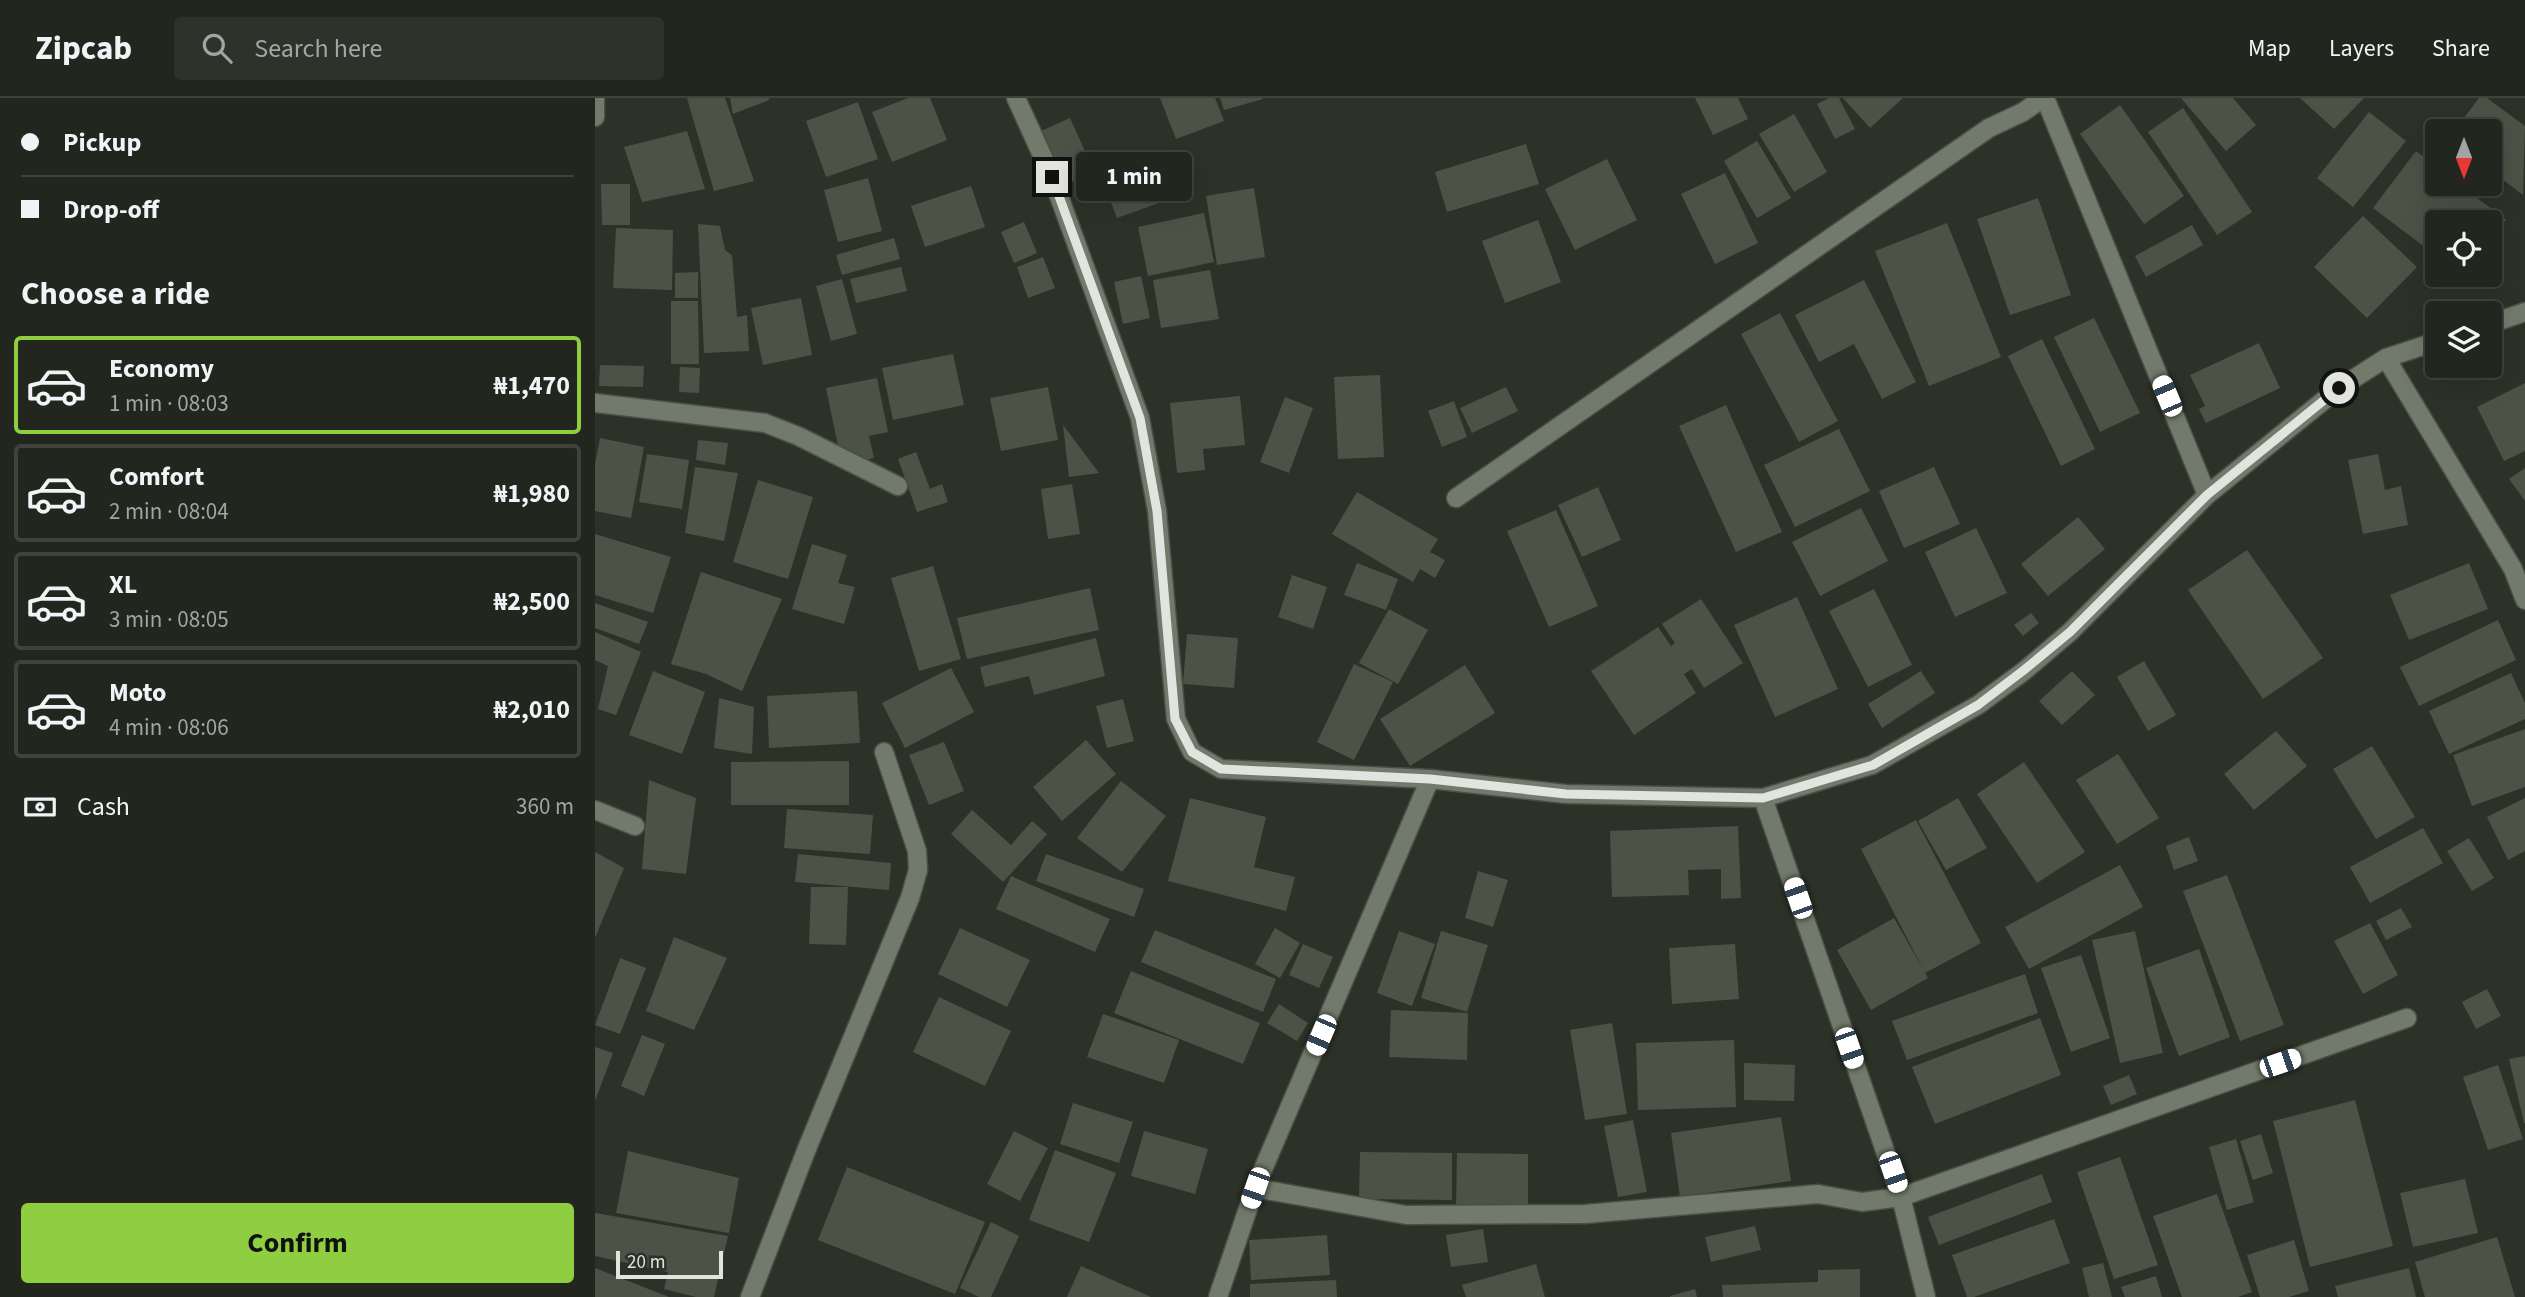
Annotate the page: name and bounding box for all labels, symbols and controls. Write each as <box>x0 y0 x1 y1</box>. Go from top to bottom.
search box <box>174 17 664 80</box>
text: Zipcab <box>35 25 132 72</box>
icon: search <box>198 29 236 67</box>
text: Search here <box>254 30 382 67</box>
text: Map <box>2248 31 2291 66</box>
text: Layers <box>2329 31 2394 66</box>
text: Share <box>2432 31 2490 66</box>
north arrow <box>2425 119 2503 196</box>
map controls <box>2425 119 2502 378</box>
text: Pickup <box>63 124 141 161</box>
callout: 1 min <box>1077 153 1192 202</box>
text: 1 min <box>1106 160 1162 193</box>
route end <box>1036 161 1068 193</box>
text: Drop-off <box>63 191 159 228</box>
button: locate <box>2425 210 2502 287</box>
text: Choose a ride <box>21 271 210 317</box>
button: layers <box>2425 301 2502 378</box>
text: Economy <box>109 350 214 387</box>
icon: car <box>25 354 88 417</box>
text: ₦1,470 <box>494 367 570 404</box>
route start <box>2323 372 2355 404</box>
car <box>2150 373 2185 419</box>
text: 1 min · 08:03 <box>109 387 229 420</box>
text: Comfort <box>109 458 204 495</box>
icon: car <box>25 462 88 525</box>
text: ₦1,980 <box>494 475 570 512</box>
text: 2 min · 08:04 <box>109 495 229 528</box>
text: XL <box>109 566 137 603</box>
icon: car <box>25 570 88 633</box>
text: ₦2,500 <box>494 583 570 620</box>
text: 3 min · 08:05 <box>109 603 229 636</box>
text: Moto <box>109 674 166 711</box>
icon: car <box>25 678 88 741</box>
text: ₦2,010 <box>494 691 570 728</box>
text: 4 min · 08:06 <box>109 711 229 744</box>
icon: cash <box>21 788 59 826</box>
text: Cash <box>77 788 130 825</box>
text: 360 m <box>516 790 574 823</box>
car <box>1782 875 1815 921</box>
car <box>1304 1012 1339 1058</box>
car <box>1833 1025 1866 1071</box>
car <box>2257 1046 2304 1080</box>
car <box>1877 1149 1910 1195</box>
car <box>1239 1165 1272 1211</box>
button: Confirm <box>21 1203 574 1283</box>
scale bar <box>616 1248 723 1280</box>
text: 20 m <box>627 1249 665 1276</box>

